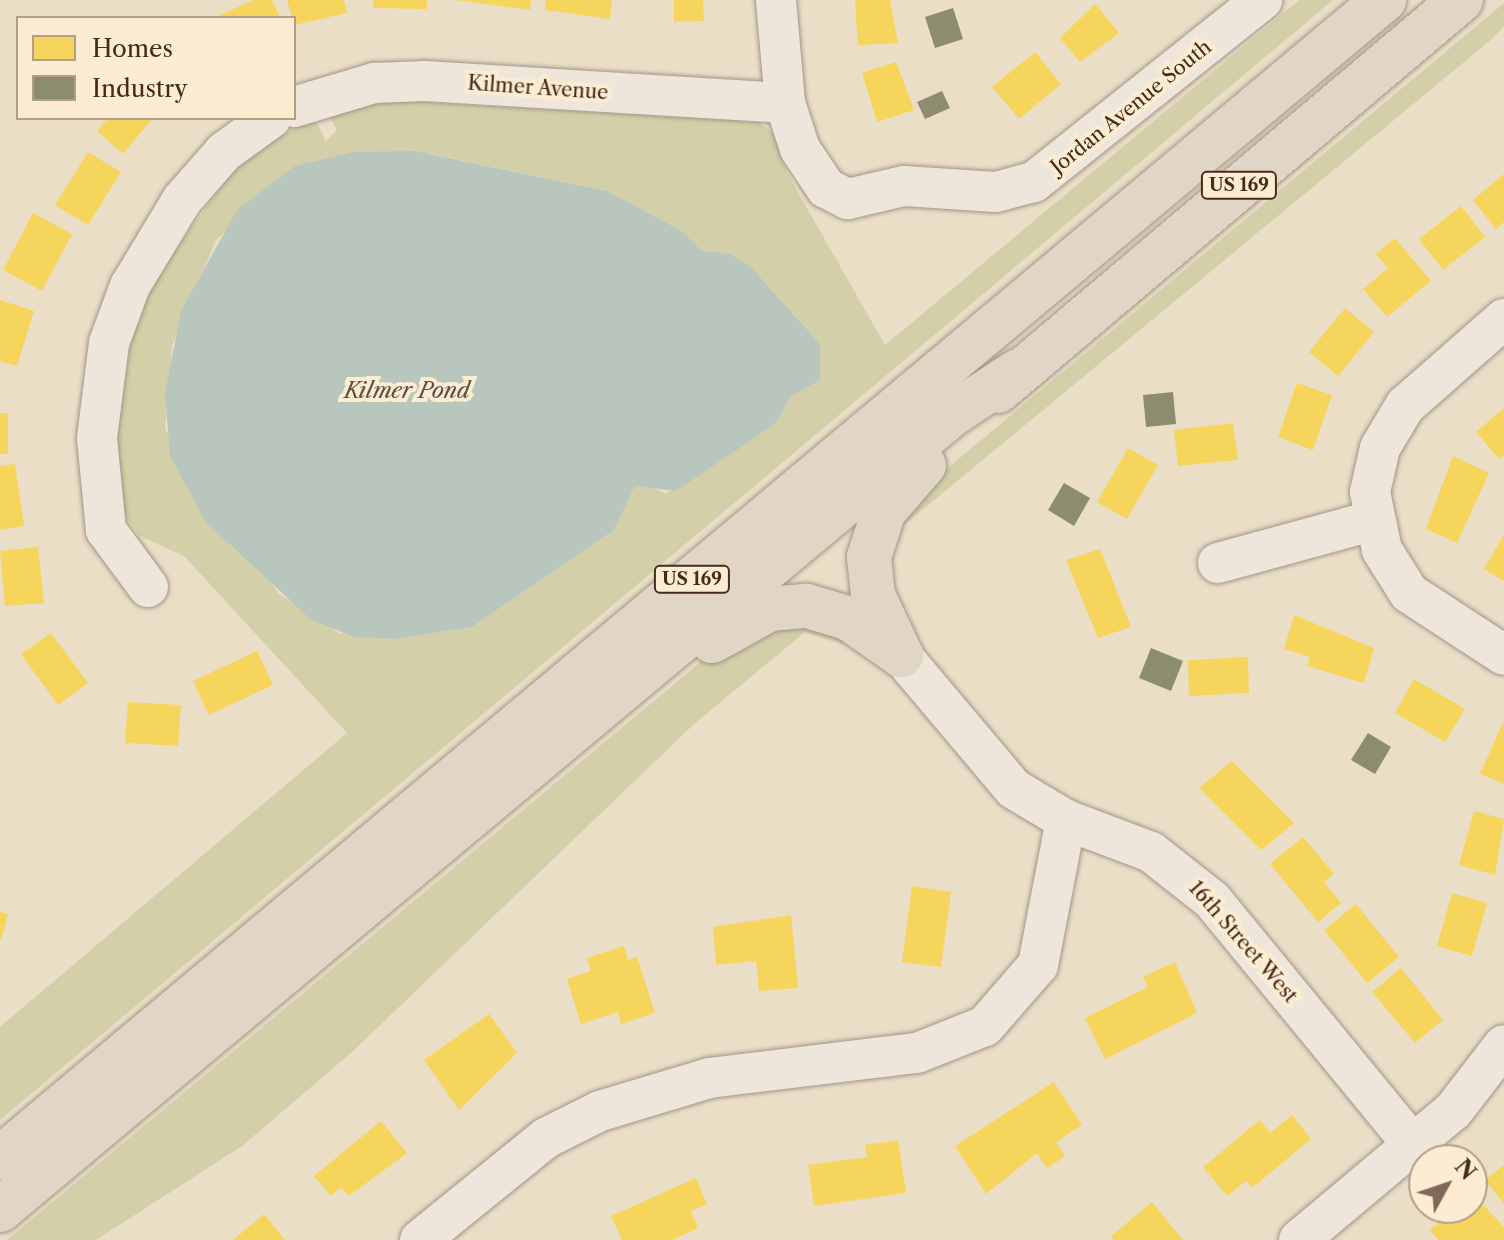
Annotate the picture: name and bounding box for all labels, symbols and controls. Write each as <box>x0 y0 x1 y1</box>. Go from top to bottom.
legend <box>16 16 296 120</box>
text: Homes <box>92 34 173 63</box>
street label: Jordan Avenue South <box>1046 35 1216 179</box>
street label: Kilmer Avenue <box>466 71 610 105</box>
text: Industry <box>92 74 188 103</box>
road number: US 169 <box>1199 171 1279 199</box>
water label: Kilmer Pond <box>344 378 470 404</box>
road number: US 169 <box>652 565 732 593</box>
street label: 16th Street West <box>1183 876 1303 1008</box>
north arrow <box>1408 1144 1488 1224</box>
text: N <box>1449 1154 1482 1186</box>

